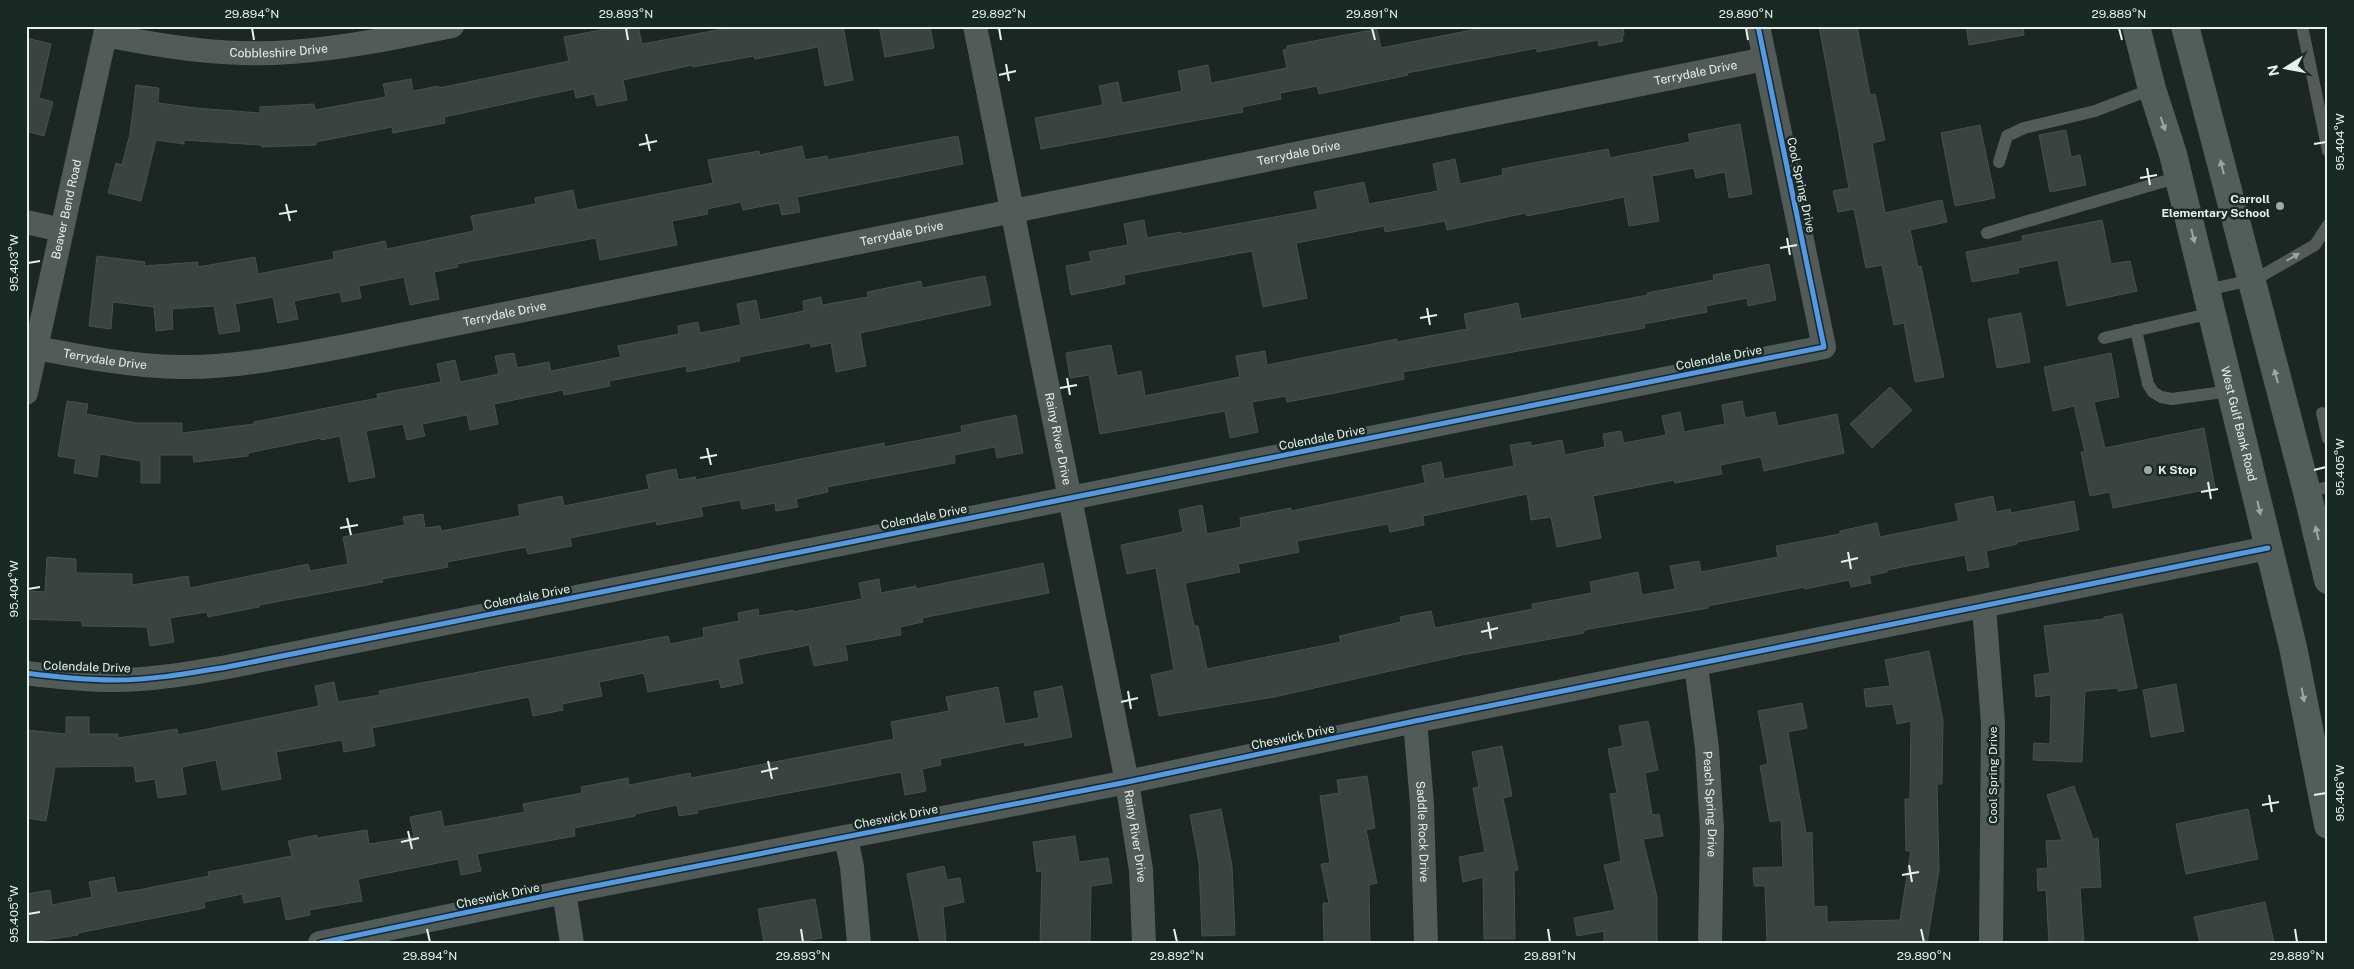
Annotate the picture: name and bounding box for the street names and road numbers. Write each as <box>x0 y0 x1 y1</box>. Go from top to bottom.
street label: Cobbleshire Drive <box>229 41 329 60</box>
street label: Terrydale Drive <box>1653 58 1739 88</box>
street label: Cool Spring Drive <box>1784 136 1818 234</box>
street label: Terrydale Drive <box>1256 138 1342 169</box>
street label: Beaver Bend Road <box>49 158 84 261</box>
street label: Terrydale Drive <box>859 218 945 249</box>
street label: Terrydale Drive <box>462 299 548 329</box>
street label: Colendale Drive <box>1675 343 1764 373</box>
street label: Terrydale Drive <box>62 346 148 372</box>
street label: West Gulf Bank Road <box>2218 365 2259 483</box>
street label: Rainy River Drive <box>1042 391 1074 486</box>
street label: Colendale Drive <box>1278 423 1367 453</box>
street label: Colendale Drive <box>880 502 969 532</box>
street label: Colendale Drive <box>483 582 572 612</box>
street label: Colendale Drive <box>43 658 131 676</box>
street label: Cheswick Drive <box>1250 721 1336 753</box>
street label: Cool Spring Drive <box>1986 726 2000 824</box>
street label: Peach Spring Drive <box>1700 751 1719 858</box>
street label: Saddle Rock Drive <box>1413 780 1431 883</box>
street label: Rainy River Drive <box>1121 789 1149 883</box>
street label: Cheswick Drive <box>853 802 939 832</box>
street label: Cheswick Drive <box>455 880 541 912</box>

